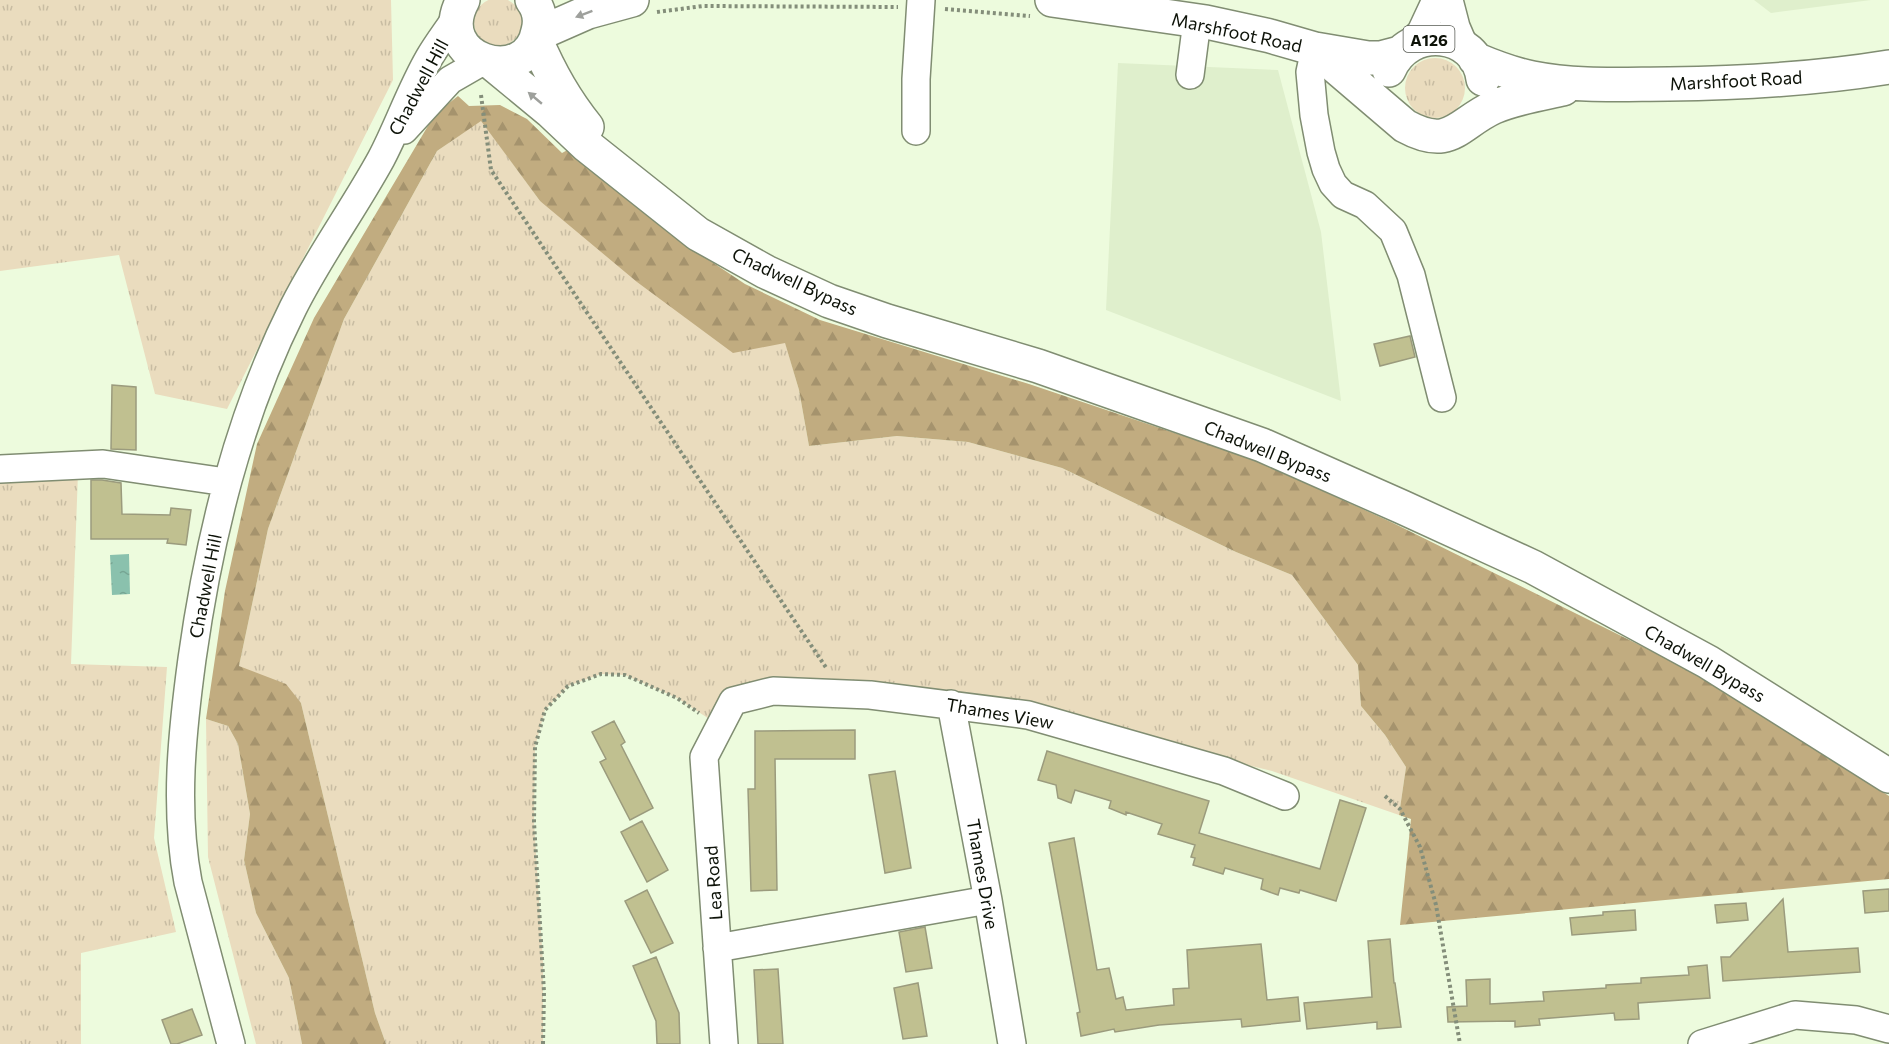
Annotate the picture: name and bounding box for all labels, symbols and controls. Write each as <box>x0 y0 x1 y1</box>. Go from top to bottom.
street label: Marshfoot Road <box>1170 7 1304 57</box>
one-way arrow <box>575 10 593 20</box>
road number: A126 <box>1404 26 1454 52</box>
street label: Chadwell Hill <box>383 35 453 139</box>
street label: Marshfoot Road <box>1669 66 1803 94</box>
one-way arrow <box>527 92 543 105</box>
street label: Chadwell Bypass <box>729 242 861 320</box>
street label: Chadwell Bypass <box>1201 415 1335 487</box>
street label: Chadwell Hill <box>184 532 226 640</box>
street label: Chadwell Bypass <box>1641 620 1769 706</box>
street label: Thames View <box>945 693 1055 733</box>
street label: Thames Drive <box>962 817 1004 931</box>
street label: Lea Road <box>699 845 727 921</box>

